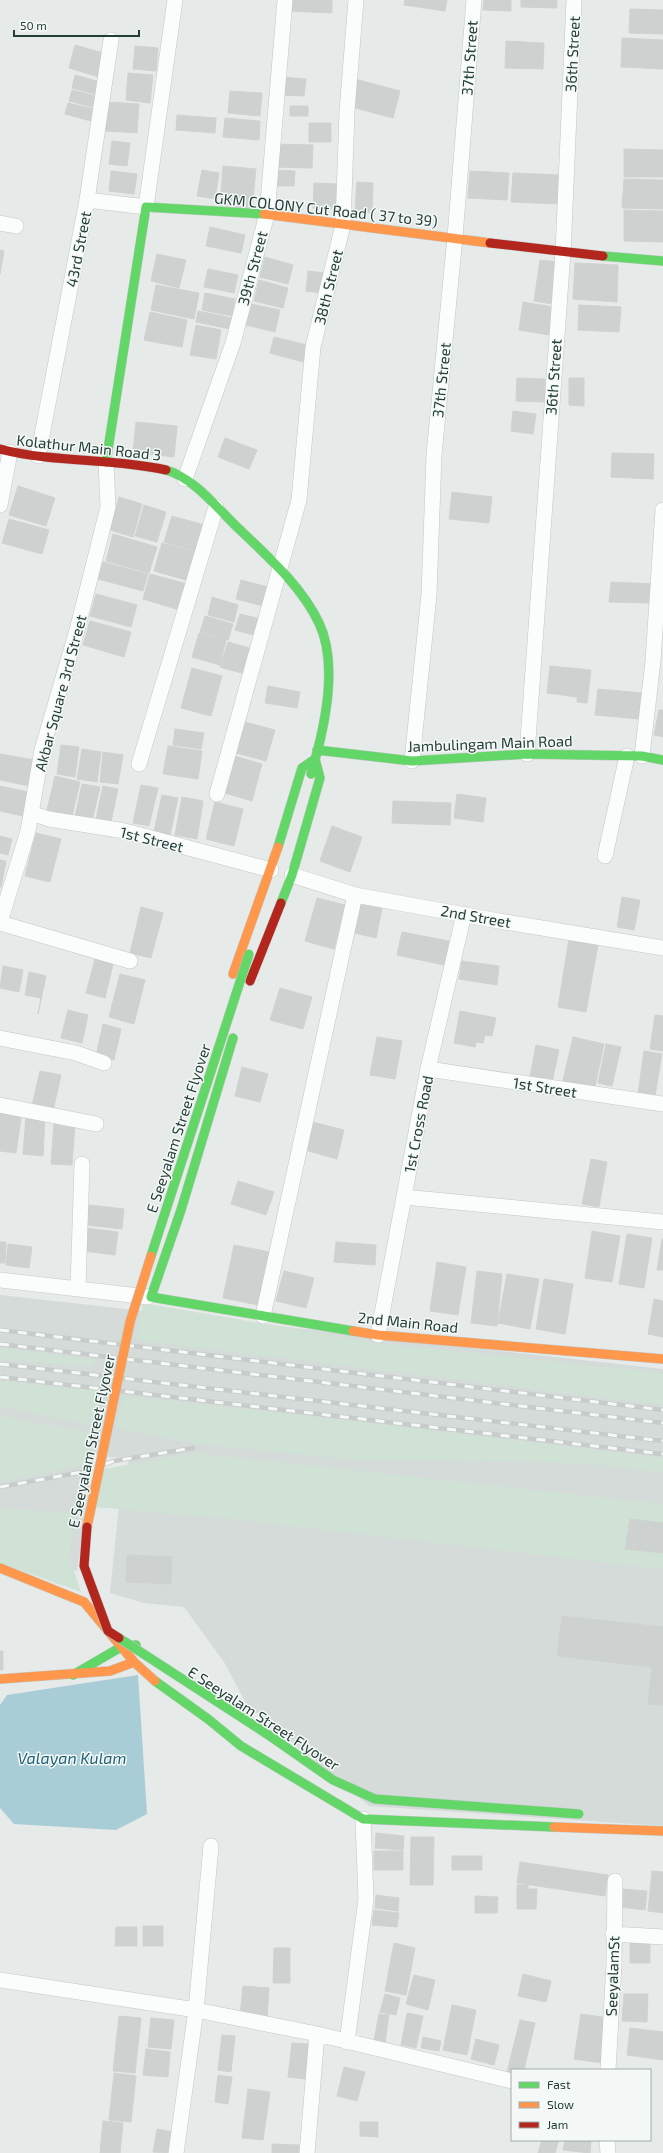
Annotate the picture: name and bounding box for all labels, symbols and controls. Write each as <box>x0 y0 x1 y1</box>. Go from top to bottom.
scale bar <box>14 12 139 38</box>
street label: 36th Street <box>561 15 583 93</box>
text: 50 m <box>20 18 47 32</box>
street label: 37th Street <box>457 19 481 96</box>
street label: GKM COLONY Cut Road ( 37 to 39) <box>213 188 439 230</box>
street label: 43rd Street <box>62 209 94 289</box>
street label: 39th Street <box>233 229 271 307</box>
street label: 38th Street <box>310 247 346 326</box>
street label: 36th Street <box>541 338 565 416</box>
street label: 37th Street <box>428 341 454 418</box>
street label: Kolathur Main Road 3 <box>16 430 162 464</box>
street label: Akbar Square 3rd Street <box>30 612 90 773</box>
street label: Jambulingam Main Road <box>407 731 573 755</box>
street label: 1st Street <box>119 822 186 856</box>
street label: 2nd Street <box>440 901 513 931</box>
street label: E Seeyalam Street Flyover <box>142 1041 214 1215</box>
street label: 1st Street <box>512 1073 578 1101</box>
street label: 1st Cross Road <box>400 1074 436 1174</box>
street label: 2nd Main Road <box>357 1308 459 1336</box>
street label: E Seeyalam Street Flyover <box>64 1353 118 1529</box>
street label: E Seeyalam Street Flyover <box>185 1662 343 1774</box>
water label: Valayan Kulam <box>17 1748 127 1768</box>
street label: SeeyalamSt <box>602 1935 622 2017</box>
legend <box>511 2069 651 2141</box>
text: Fast <box>547 2077 571 2091</box>
text: Slow <box>547 2097 574 2111</box>
text: Jam <box>547 2117 568 2131</box>

